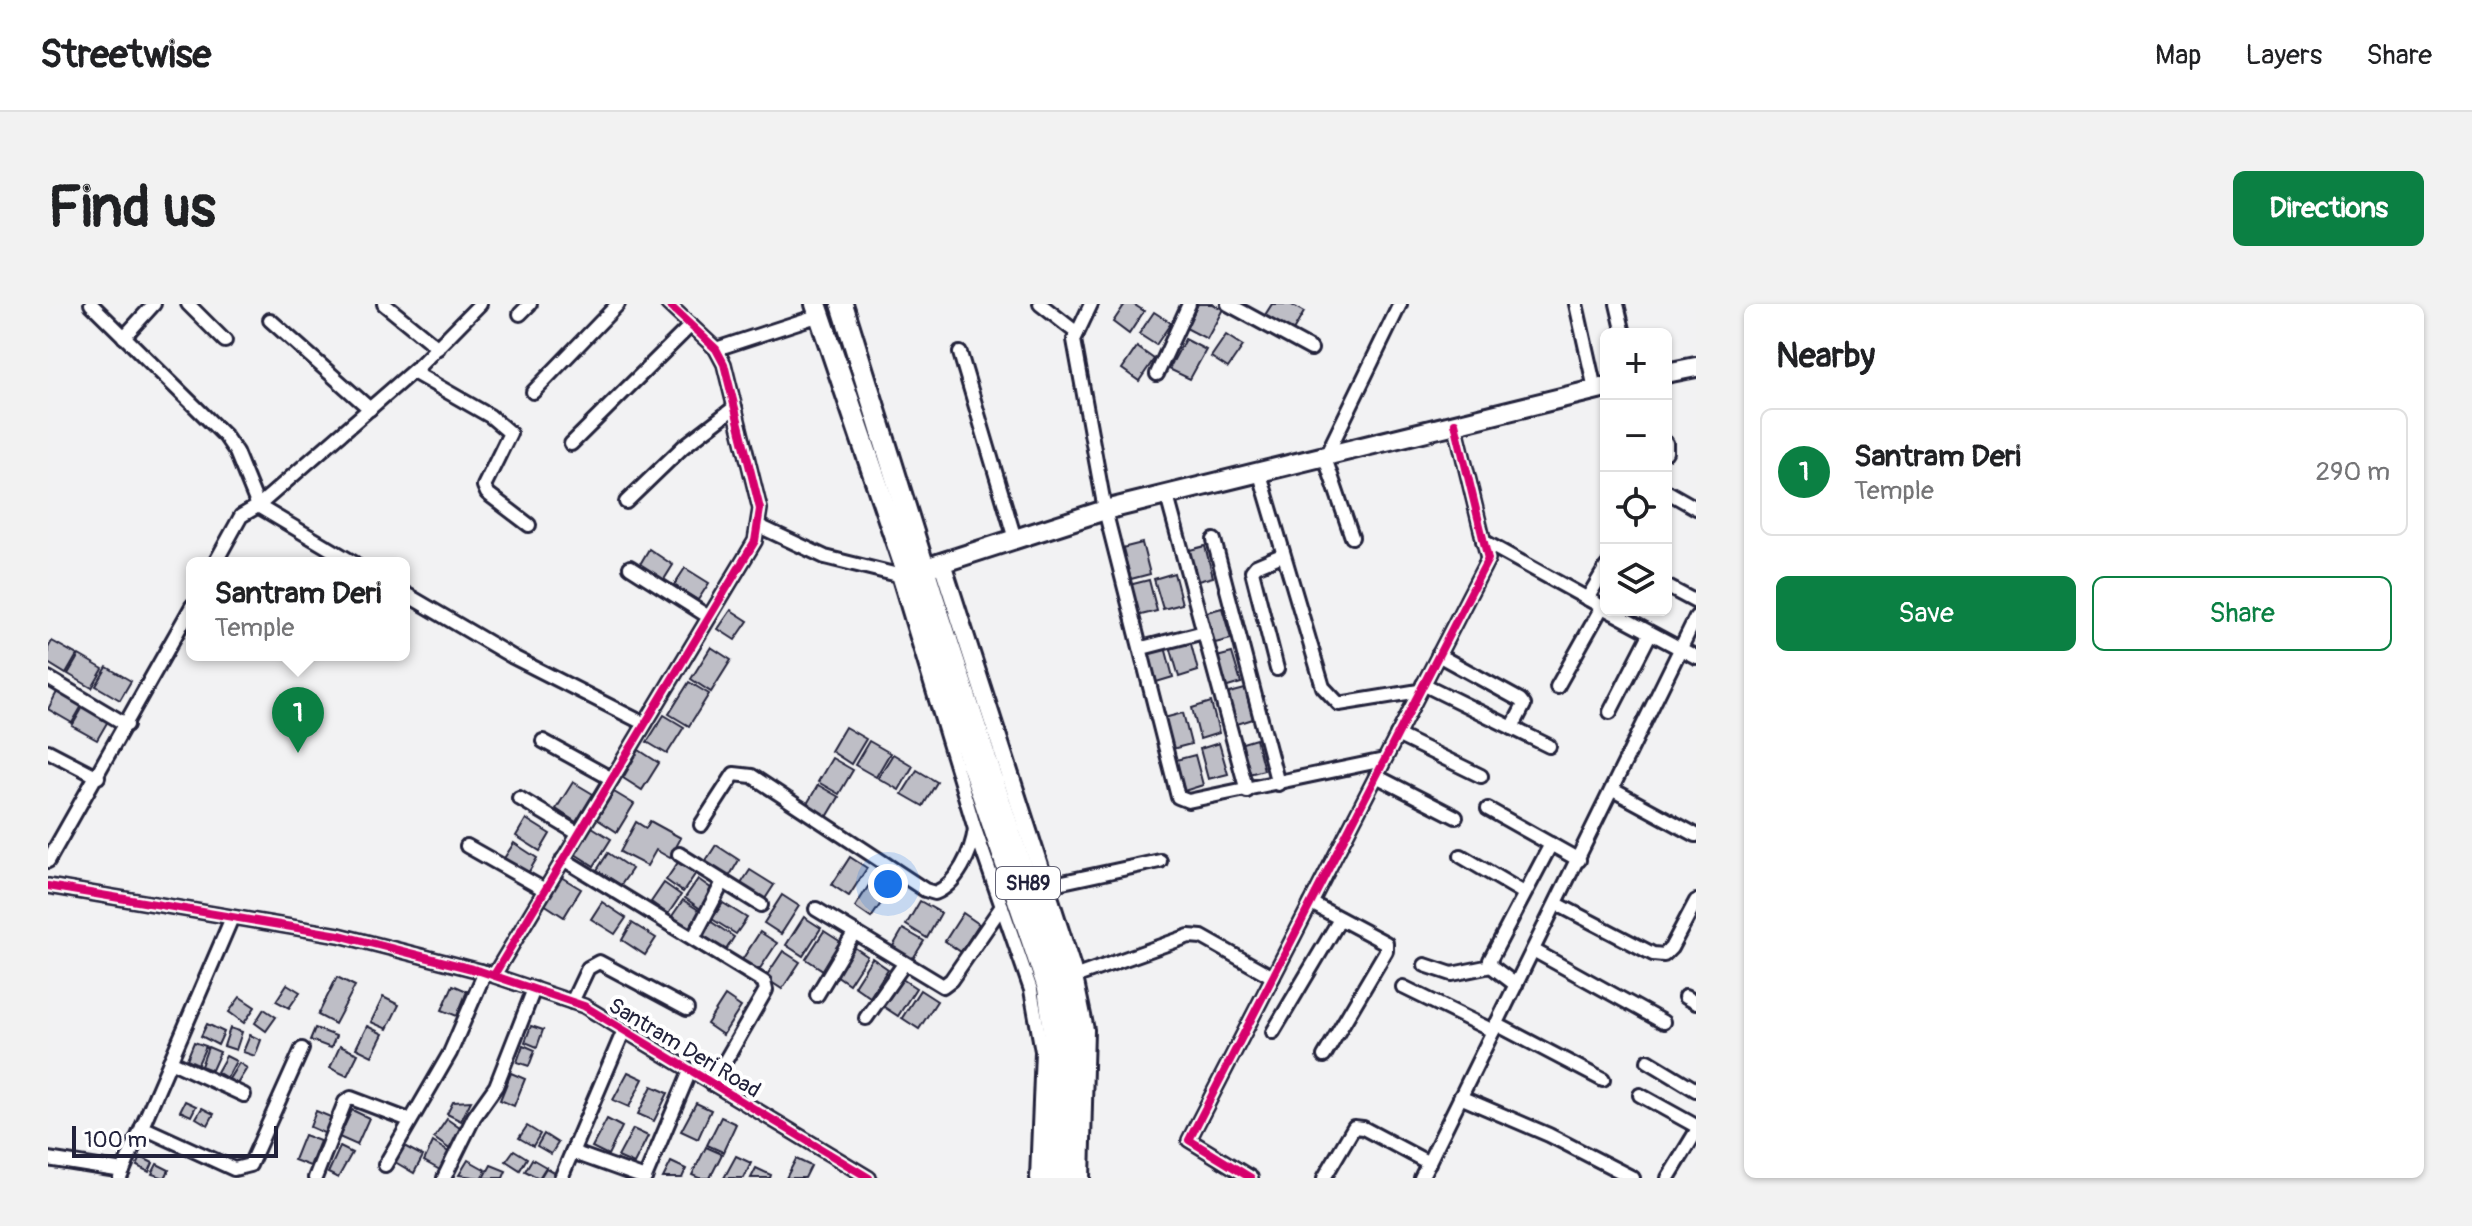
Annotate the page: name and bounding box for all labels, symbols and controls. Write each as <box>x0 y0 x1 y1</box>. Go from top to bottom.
text: Streetwise <box>40 31 211 79</box>
text: Map <box>2155 38 2201 73</box>
text: Layers <box>2245 38 2322 73</box>
text: Share <box>2366 38 2432 73</box>
button: Directions <box>2233 171 2424 246</box>
text: Find us <box>48 174 216 243</box>
map controls <box>1600 328 1672 616</box>
button: + <box>1600 328 1672 400</box>
text: Nearby <box>1776 335 1875 378</box>
button: − <box>1600 400 1672 472</box>
text: Santram Deri <box>1854 438 2021 475</box>
text: 1 <box>1799 456 1809 488</box>
text: 290 m <box>2316 456 2390 488</box>
button: locate <box>1600 472 1672 544</box>
text: Temple <box>1854 475 1934 507</box>
button: layers <box>1600 544 1672 616</box>
popup <box>186 557 410 661</box>
text: Santram Deri <box>215 575 381 612</box>
button: Save <box>1776 576 2076 651</box>
button: Share <box>2092 576 2392 651</box>
text: Temple <box>215 612 294 644</box>
pin: 1 <box>272 687 324 753</box>
your location <box>868 864 908 904</box>
road number: SH89 <box>996 867 1060 899</box>
street label: Santram Deri Road <box>603 991 766 1104</box>
scale bar <box>72 1122 278 1158</box>
text: 100 m <box>84 1126 147 1154</box>

